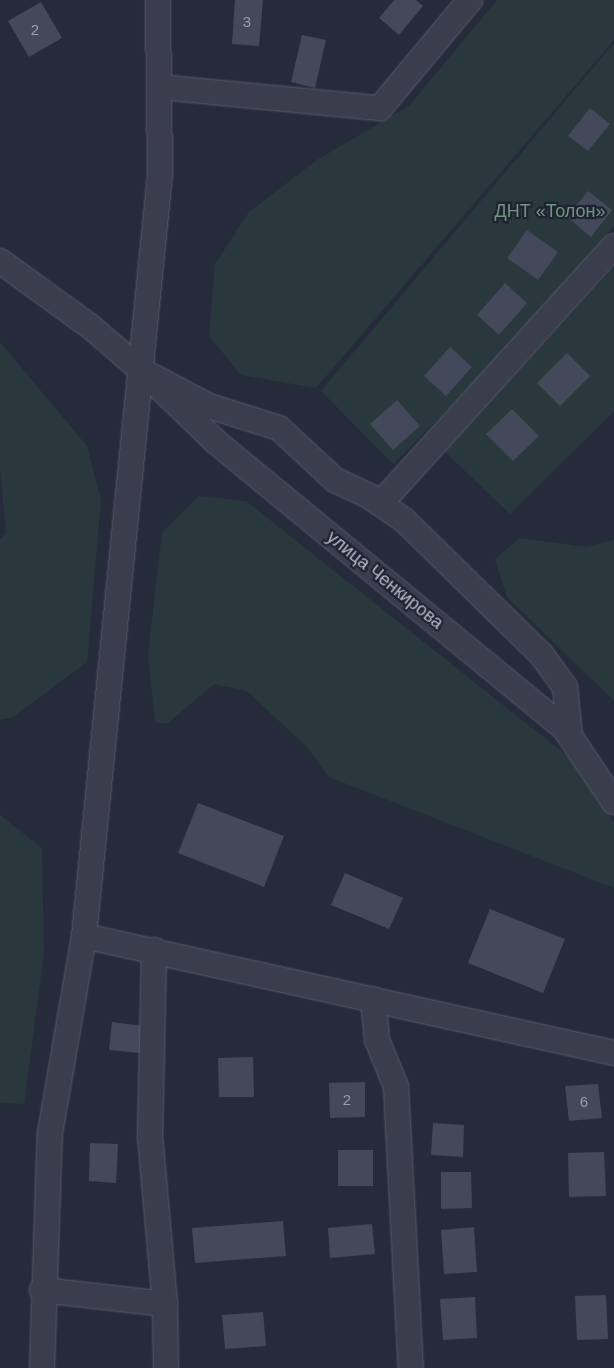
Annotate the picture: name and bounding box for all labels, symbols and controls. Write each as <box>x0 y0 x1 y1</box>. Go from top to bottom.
house number: 3 <box>243 13 251 31</box>
house number: 2 <box>31 21 39 39</box>
park label: ДНТ «Толон» <box>494 200 606 222</box>
street label: улица Ченкирова <box>322 526 448 634</box>
house number: 2 <box>343 1091 351 1109</box>
house number: 6 <box>580 1093 588 1111</box>

